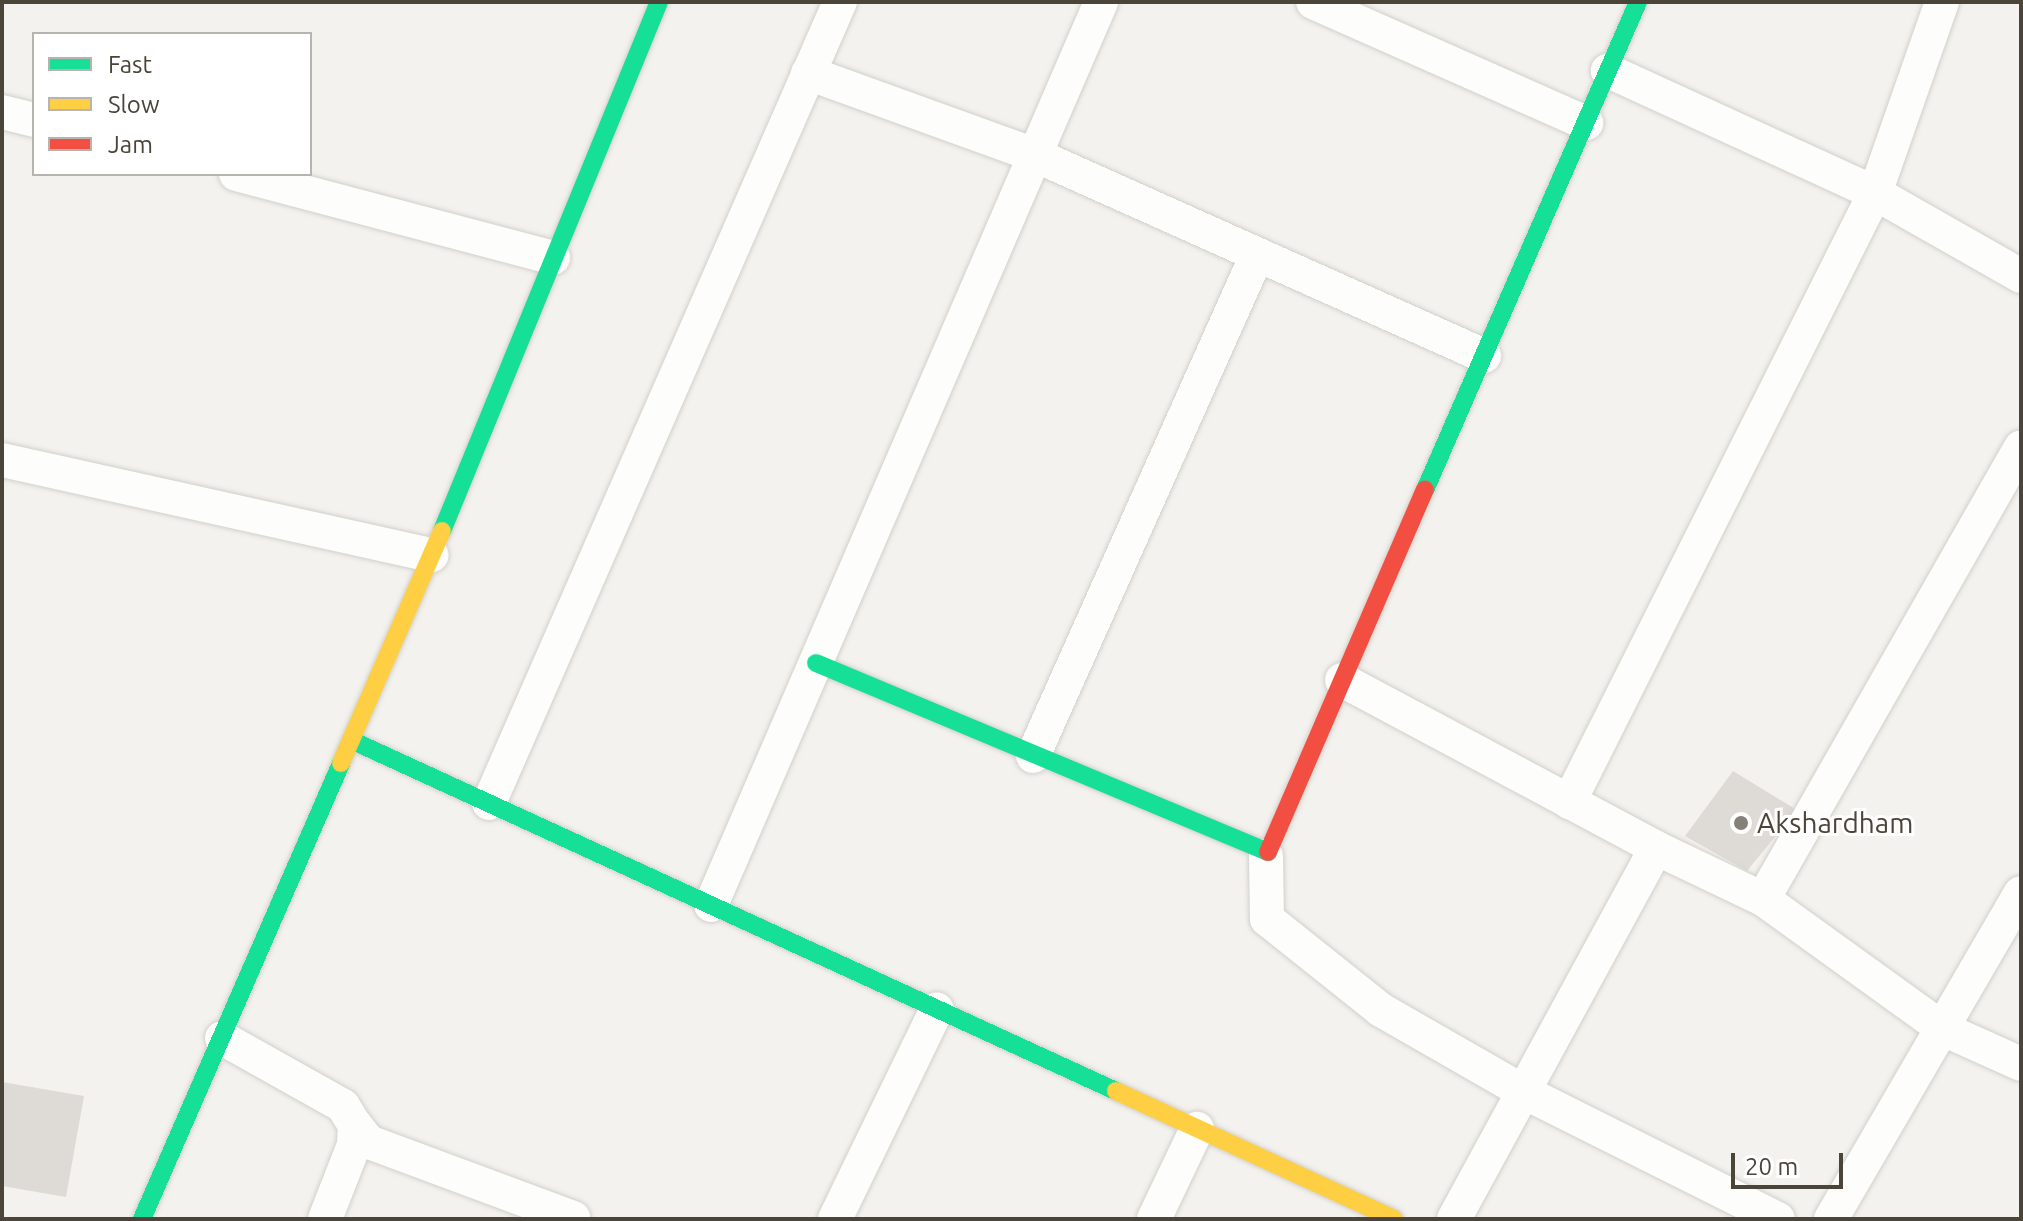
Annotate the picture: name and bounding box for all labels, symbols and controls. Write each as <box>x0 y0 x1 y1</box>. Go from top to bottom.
legend <box>32 32 312 176</box>
text: Fast <box>108 51 152 78</box>
text: Slow <box>108 91 160 118</box>
text: Jam <box>108 131 153 158</box>
place label: Akshardham <box>1757 806 1913 840</box>
marker: Akshardham <box>1732 814 1750 832</box>
scale bar <box>1735 1137 1847 1187</box>
text: 20 m <box>1745 1153 1798 1180</box>

